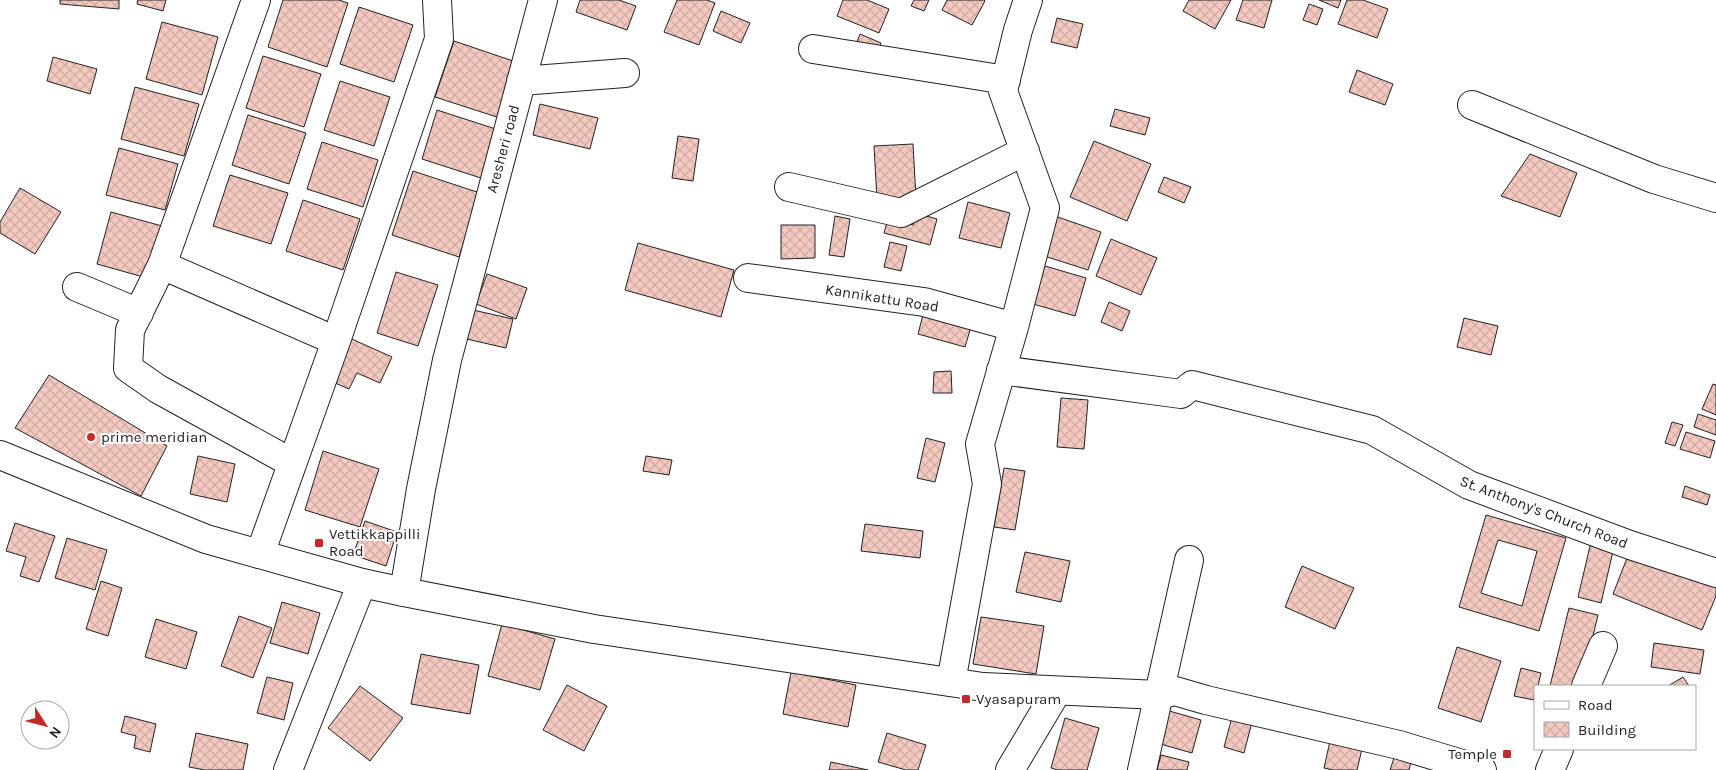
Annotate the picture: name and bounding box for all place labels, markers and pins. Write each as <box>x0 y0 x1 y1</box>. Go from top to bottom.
place label: prime meridian <box>101 428 207 446</box>
marker: prime meridian <box>85 431 97 443</box>
place label: Vettikkappilli Road <box>329 525 420 560</box>
marker: Vettikkappilli Road <box>313 537 325 549</box>
place label: Vyasapuram <box>976 690 1061 708</box>
marker: Vyasapuram <box>960 693 972 705</box>
place label: Temple <box>1448 745 1497 763</box>
marker: Temple <box>1501 748 1513 760</box>

